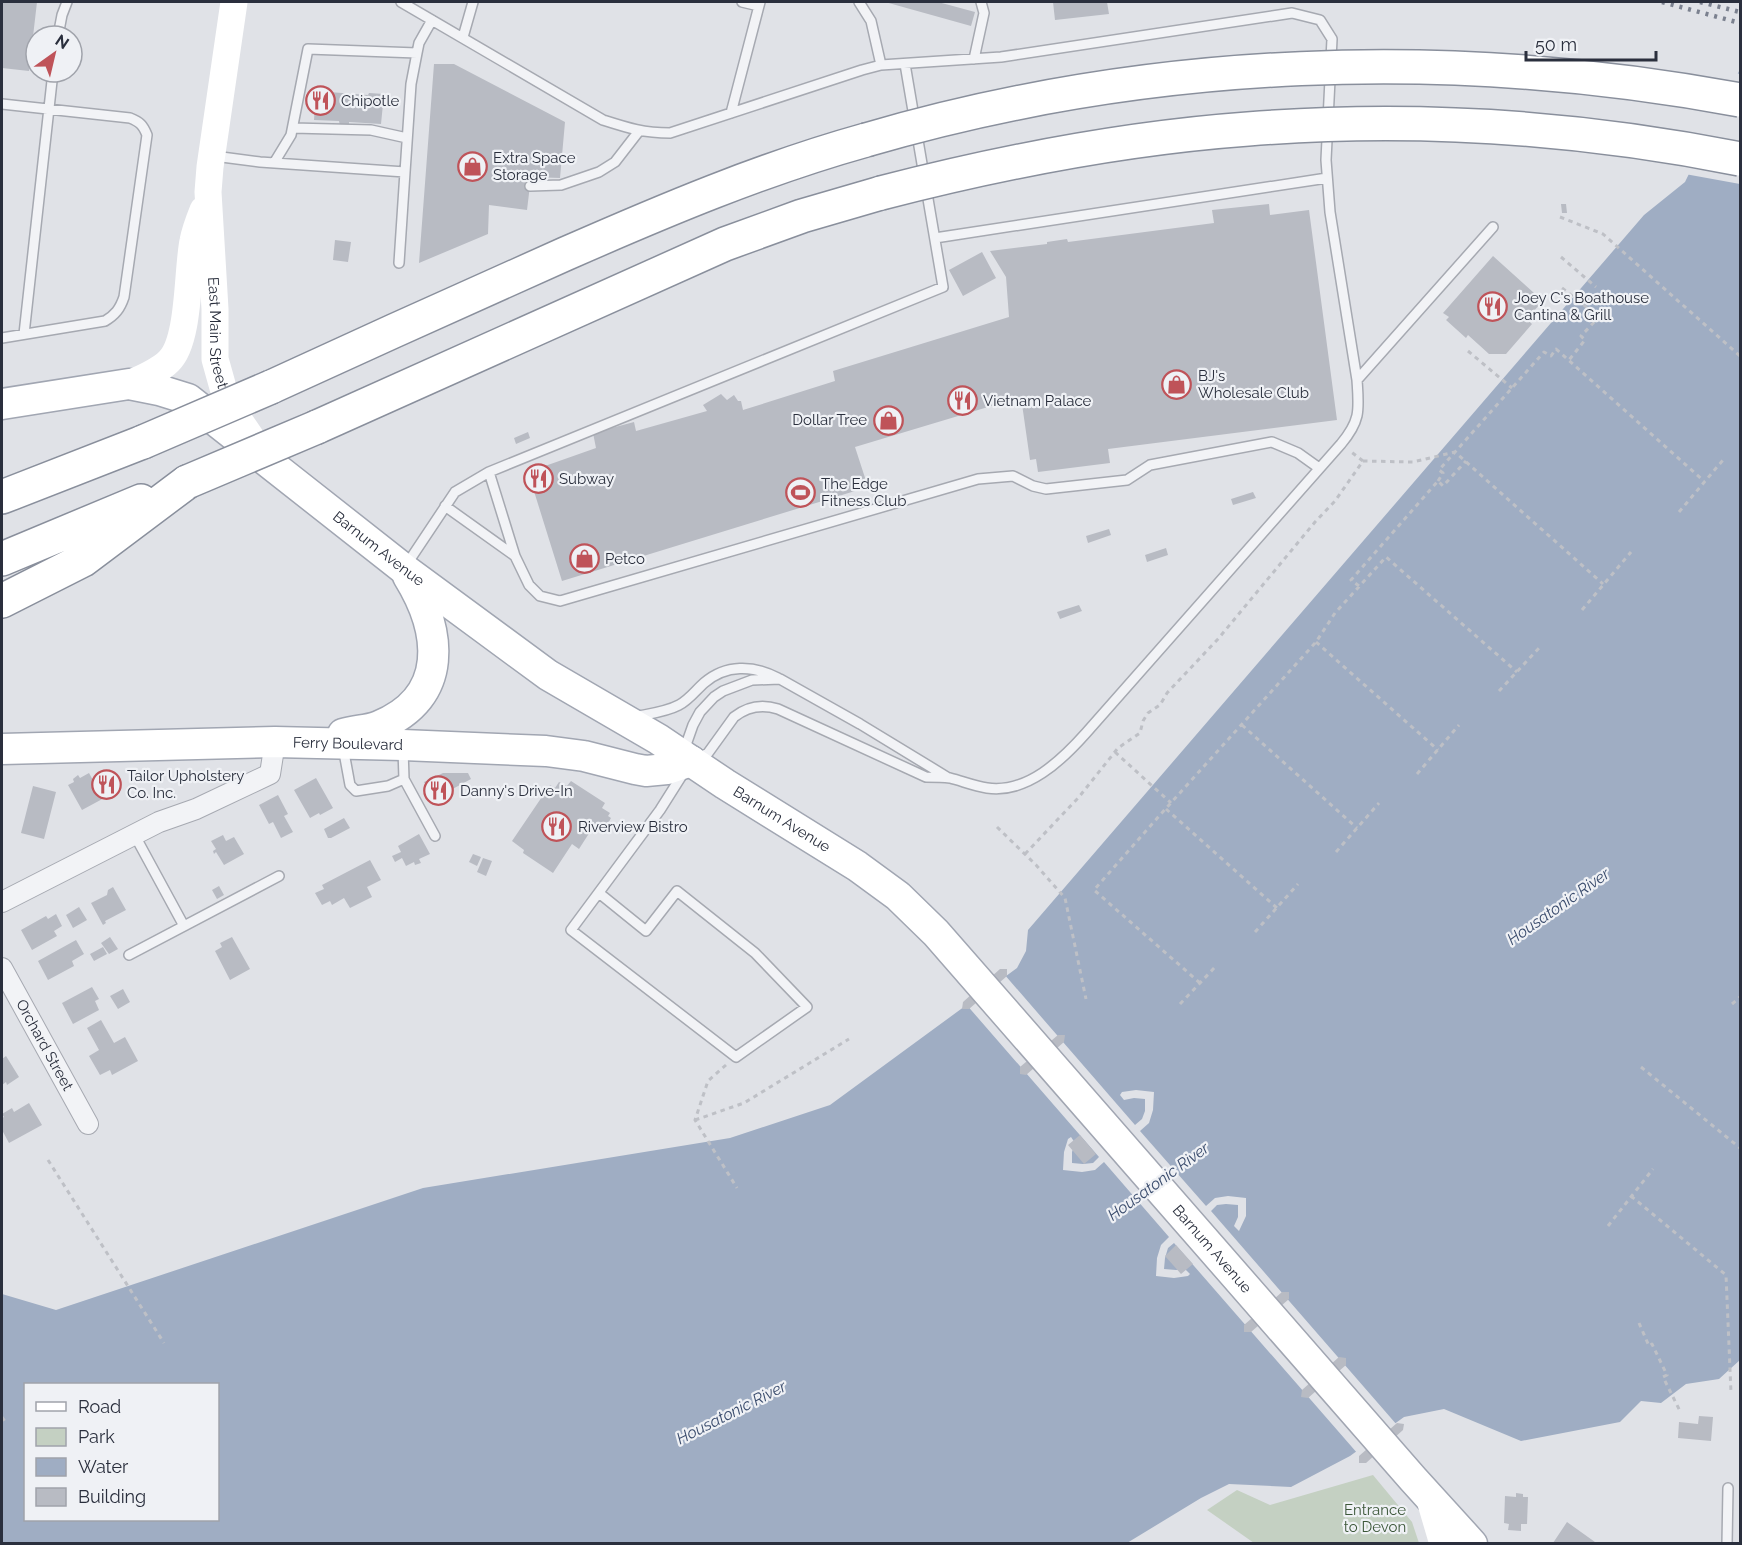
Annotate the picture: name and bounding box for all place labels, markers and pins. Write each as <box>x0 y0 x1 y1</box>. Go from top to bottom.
restaurant icon: Chipotle <box>304 85 336 117</box>
place label: Chipotle <box>341 92 399 110</box>
place label: Extra Space Storage <box>493 149 576 184</box>
shop icon: Extra Space Storage <box>456 151 488 183</box>
place label: Joey C's Boathouse Cantina & Grill <box>1514 289 1649 324</box>
restaurant icon: Joey C's Boathouse Cantina & Grill <box>1477 291 1509 323</box>
place label: BJ's Wholesale Club <box>1198 367 1309 402</box>
shop icon: BJ's Wholesale Club <box>1161 369 1193 401</box>
restaurant icon: Vietnam Palace <box>946 385 978 417</box>
place label: Vietnam Palace <box>983 392 1092 410</box>
shop icon: Dollar Tree <box>872 404 904 436</box>
place label: Dollar Tree <box>792 411 867 429</box>
restaurant icon: Subway <box>522 463 554 495</box>
place label: Subway <box>559 470 614 488</box>
place label: The Edge Fitness Club <box>821 475 907 510</box>
sports icon: The Edge Fitness Club <box>784 477 816 509</box>
shop icon: Petco <box>568 543 600 575</box>
place label: Petco <box>605 550 645 568</box>
place label: Tailor Upholstery Co. Inc. <box>127 767 244 802</box>
restaurant icon: Tailor Upholstery Co. Inc. <box>90 769 122 801</box>
restaurant icon: Danny's Drive-In <box>423 775 455 807</box>
place label: Danny's Drive-In <box>460 782 573 800</box>
restaurant icon: Riverview Bistro <box>541 811 573 843</box>
place label: Riverview Bistro <box>578 818 688 836</box>

